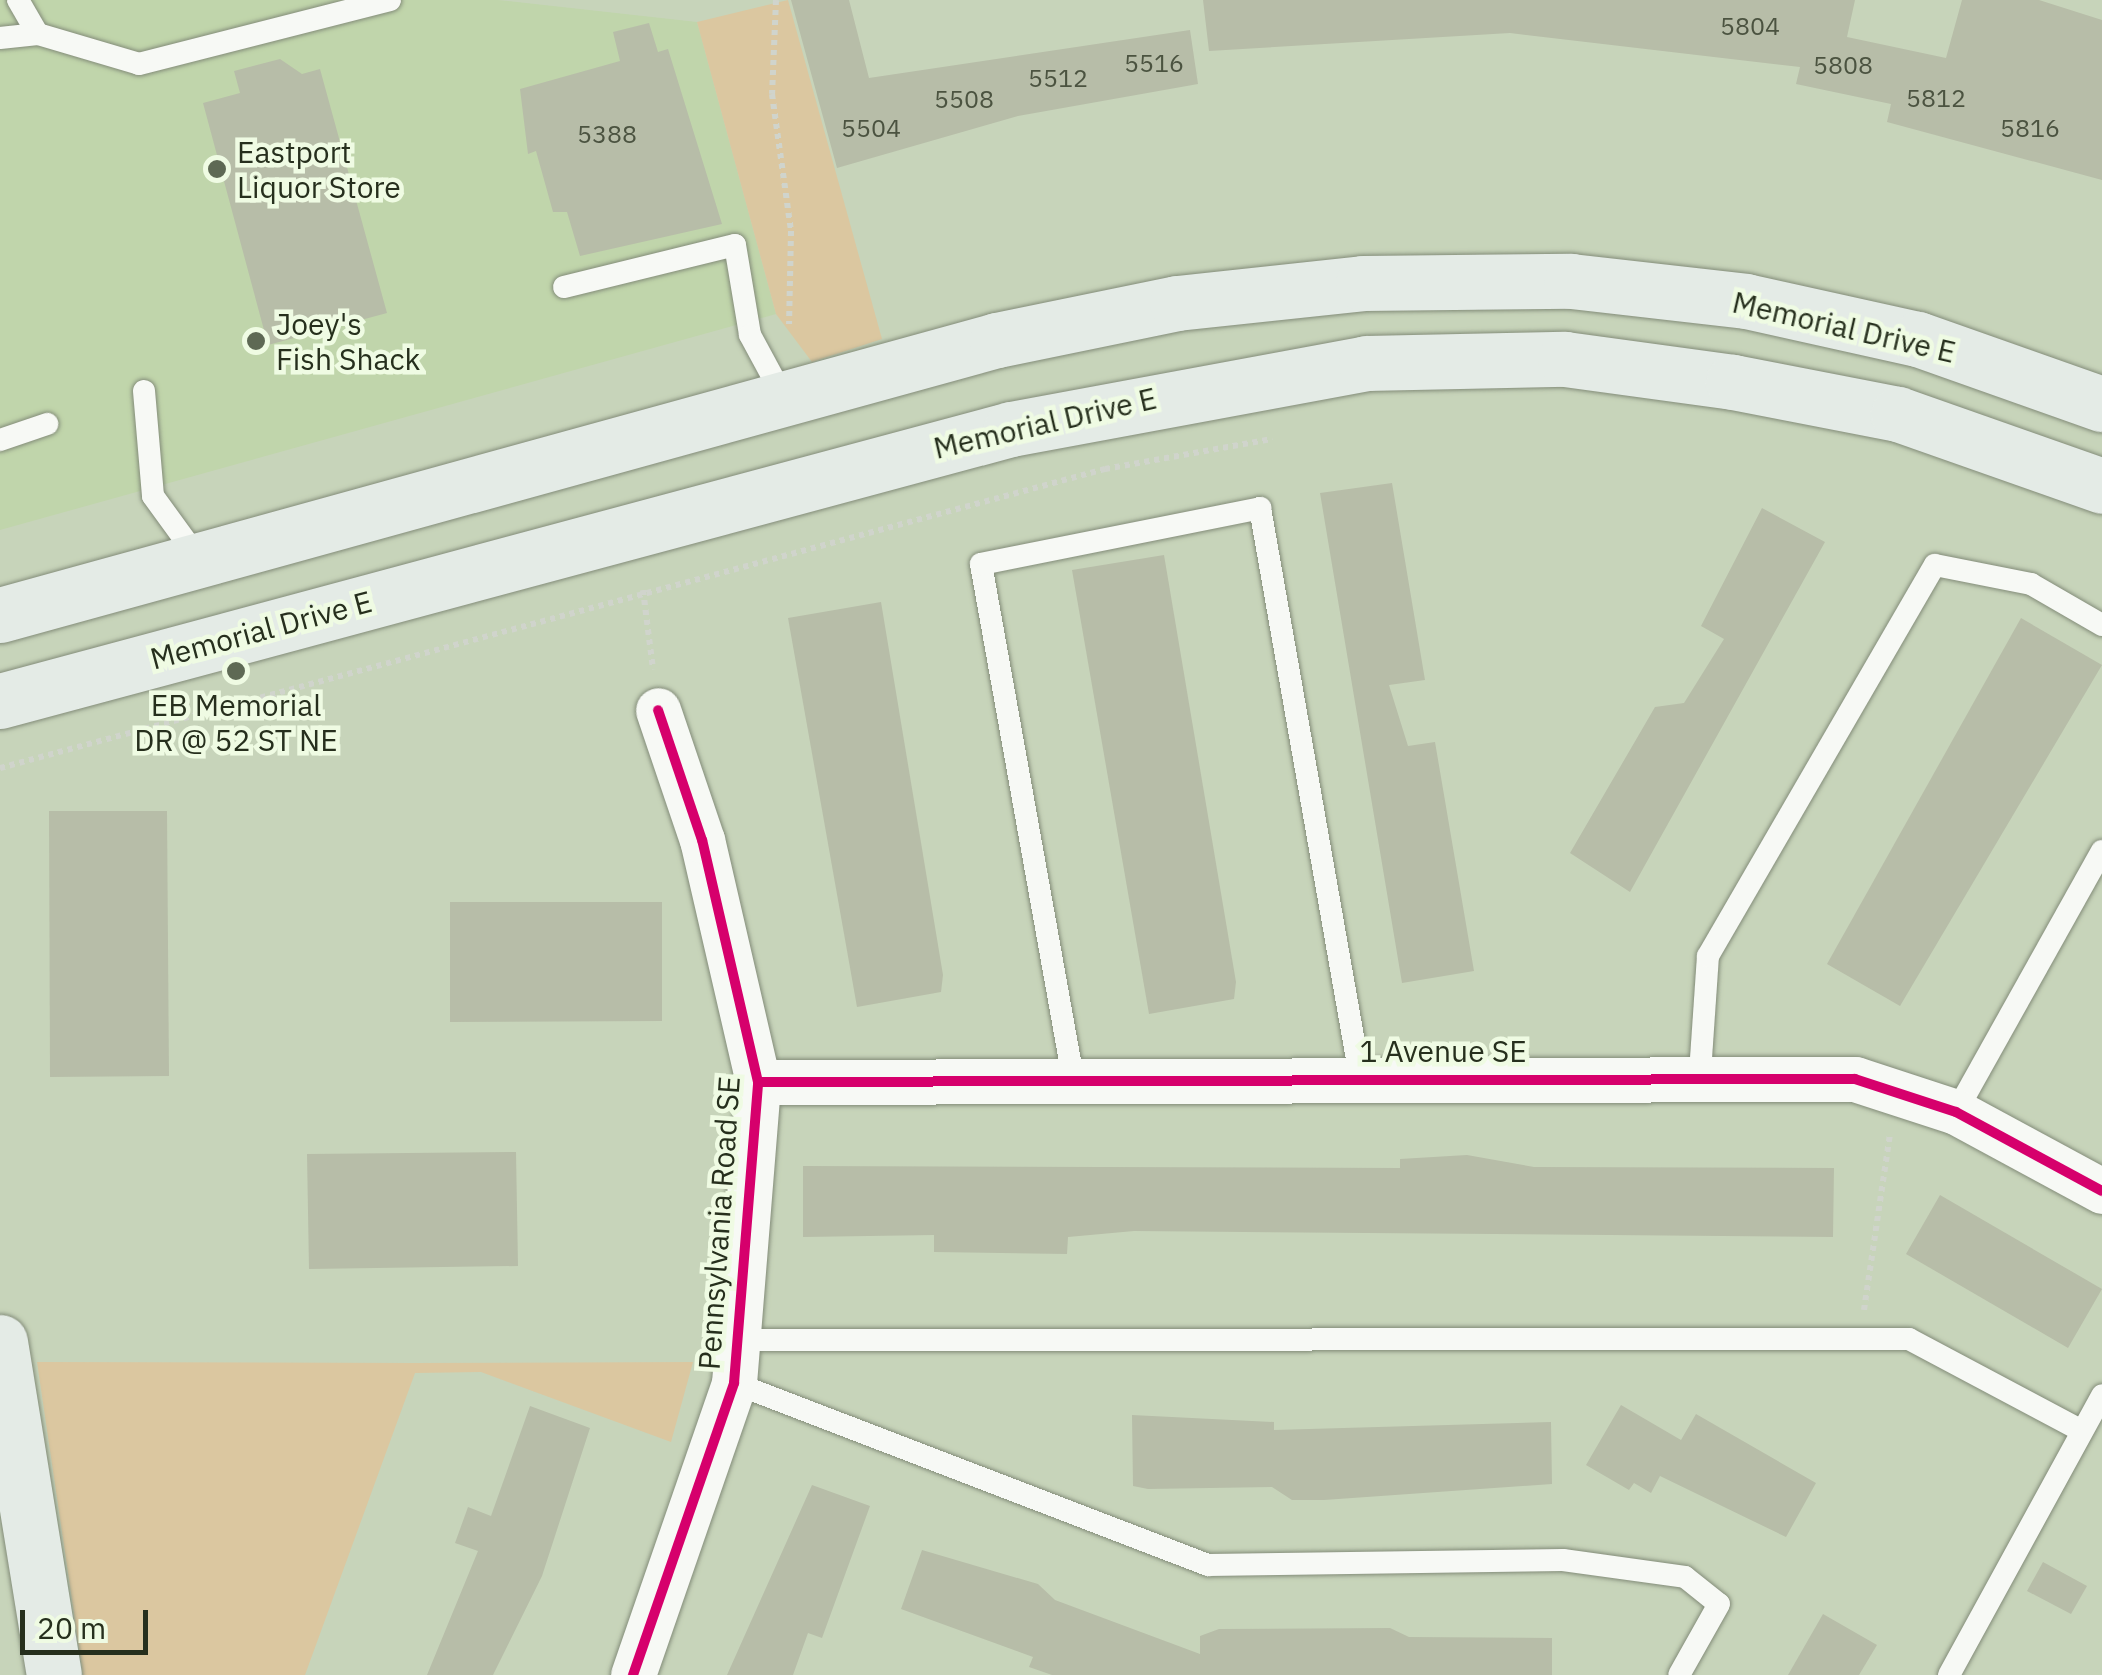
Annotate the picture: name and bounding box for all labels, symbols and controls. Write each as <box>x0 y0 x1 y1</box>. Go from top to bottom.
house number: 5804 <box>1720 11 1780 41</box>
house number: 5516 <box>1124 48 1184 78</box>
house number: 5808 <box>1813 50 1873 80</box>
house number: 5512 <box>1028 63 1088 93</box>
house number: 5812 <box>1906 83 1966 113</box>
house number: 5508 <box>934 84 994 114</box>
house number: 5504 <box>841 113 901 143</box>
house number: 5816 <box>2000 113 2060 143</box>
house number: 5388 <box>577 119 637 149</box>
place label: Eastport Liquor Store <box>237 134 401 204</box>
marker: Eastport Liquor Store <box>206 158 228 180</box>
street label: Memorial Drive E <box>1729 284 1959 370</box>
place label: Joey's Fish Shack <box>276 306 420 376</box>
marker: Joey's Fish Shack <box>245 330 267 352</box>
street label: Memorial Drive E <box>930 380 1160 466</box>
street label: Memorial Drive E <box>146 583 376 677</box>
marker: EB Memorial DR @ 52 ST NE <box>225 660 247 682</box>
place label: EB Memorial DR @ 52 ST NE <box>134 687 338 758</box>
street label: 1 Avenue SE <box>1359 1033 1527 1069</box>
street label: Pennsylvania Road SE <box>691 1075 747 1371</box>
scale bar <box>25 1590 152 1652</box>
text: 20 m <box>37 1608 106 1647</box>

